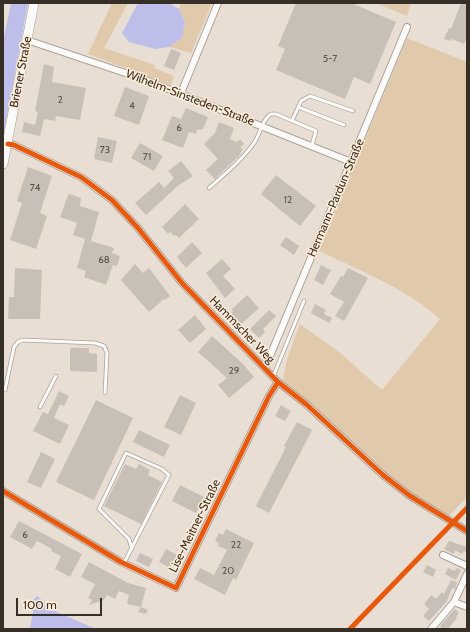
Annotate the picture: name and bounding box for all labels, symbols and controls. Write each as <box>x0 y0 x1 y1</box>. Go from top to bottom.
street label: Briener Straße <box>7 35 35 109</box>
house number: 5-7 <box>323 53 337 65</box>
street label: Wilhelm-Sinsteden-Straße <box>124 67 256 129</box>
house number: 2 <box>57 94 63 106</box>
house number: 4 <box>129 100 135 112</box>
house number: 6 <box>176 122 182 134</box>
street label: Hermann-Pardun-Straße <box>305 137 367 259</box>
house number: 73 <box>100 144 110 156</box>
house number: 71 <box>143 151 151 163</box>
house number: 74 <box>30 182 40 194</box>
house number: 12 <box>284 194 292 206</box>
house number: 68 <box>98 254 110 266</box>
street label: Hammscher Weg <box>206 293 278 367</box>
house number: 29 <box>229 365 239 377</box>
street label: Lise-Meitner-Straße <box>166 477 224 575</box>
house number: 6 <box>22 529 28 541</box>
house number: 22 <box>231 539 241 551</box>
house number: 20 <box>222 565 234 577</box>
scale bar <box>18 590 104 616</box>
text: 100 m <box>23 597 57 612</box>

